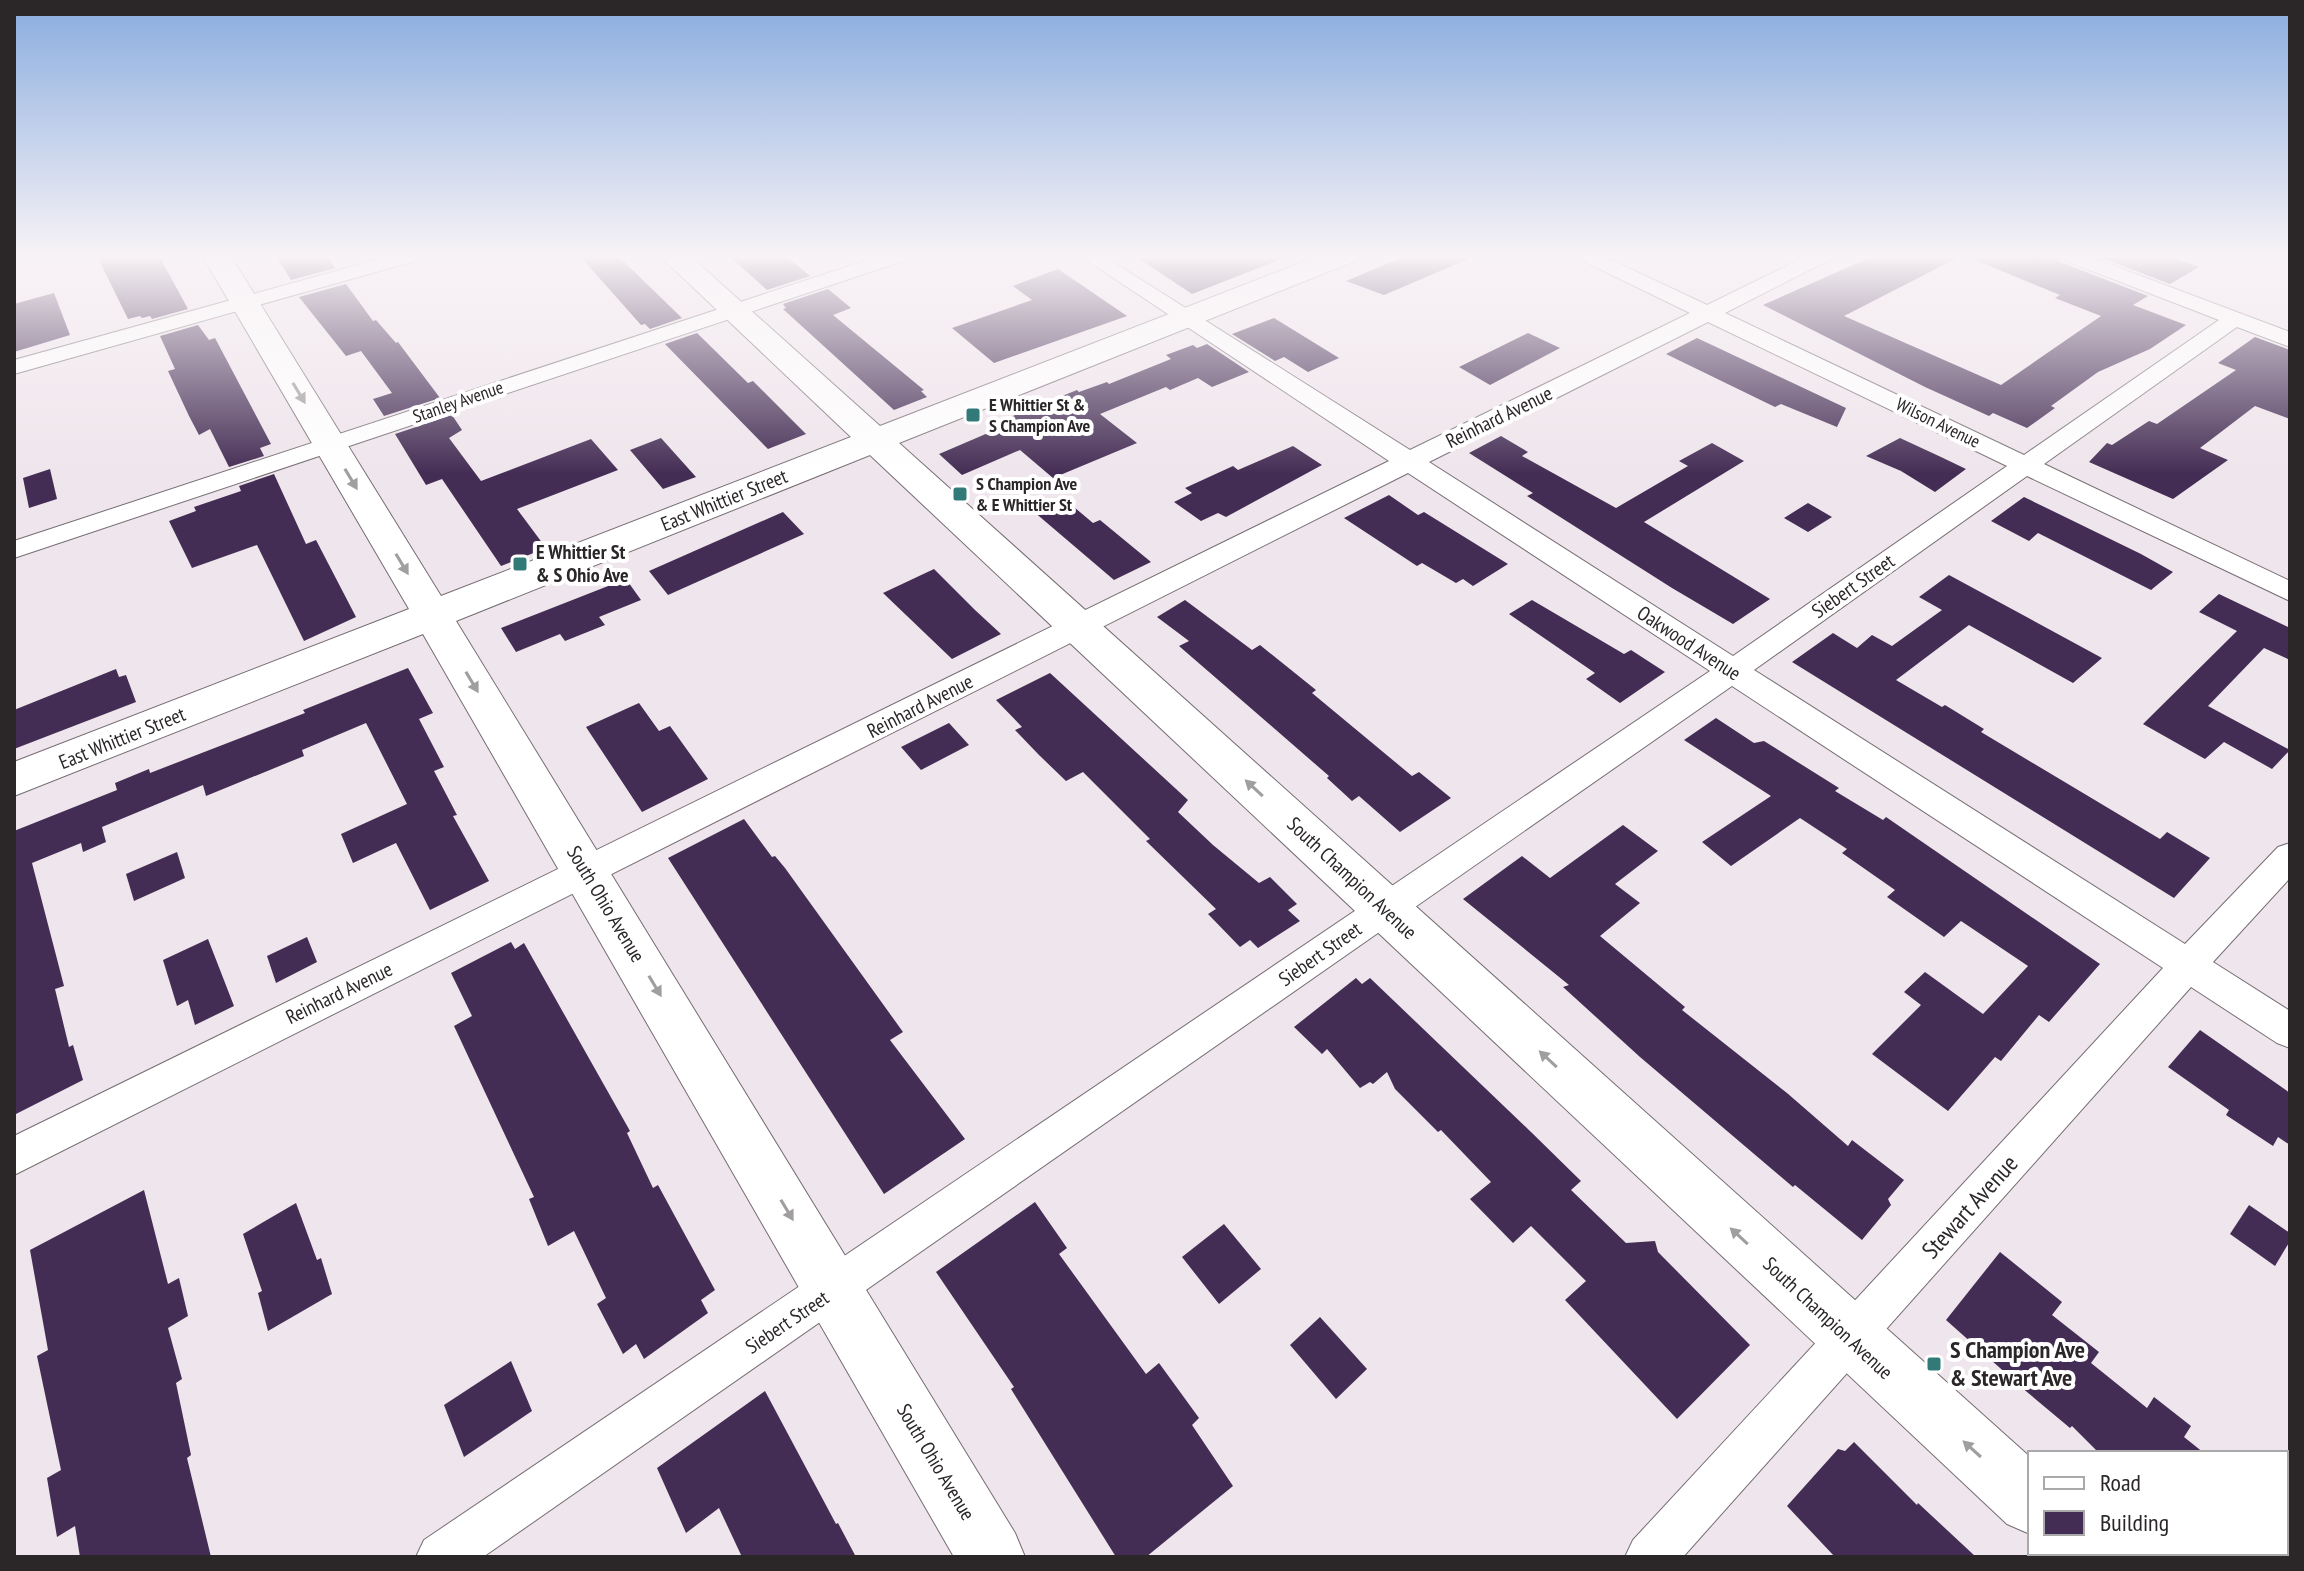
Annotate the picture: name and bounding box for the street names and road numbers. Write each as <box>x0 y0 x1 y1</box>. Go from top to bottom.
street label: Stanley Avenue <box>410 375 506 428</box>
street label: Reinhard Avenue <box>1441 380 1557 454</box>
street label: Wilson Avenue <box>1892 392 1984 453</box>
street label: East Whittier Street <box>657 463 791 537</box>
street label: Siebert Street <box>1807 548 1900 624</box>
street label: Oakwood Avenue <box>1632 600 1746 686</box>
street label: Reinhard Avenue <box>863 668 977 744</box>
street label: East Whittier Street <box>55 701 189 775</box>
street label: South Champion Avenue <box>1282 811 1422 945</box>
street label: South Ohio Avenue <box>561 841 651 967</box>
street label: Siebert Street <box>1274 916 1367 992</box>
street label: Reinhard Avenue <box>281 956 397 1030</box>
street label: Stewart Avenue <box>1915 1148 2024 1265</box>
street label: South Champion Avenue <box>1758 1251 1898 1385</box>
street label: Siebert Street <box>740 1284 834 1359</box>
street label: South Ohio Avenue <box>891 1399 981 1525</box>

